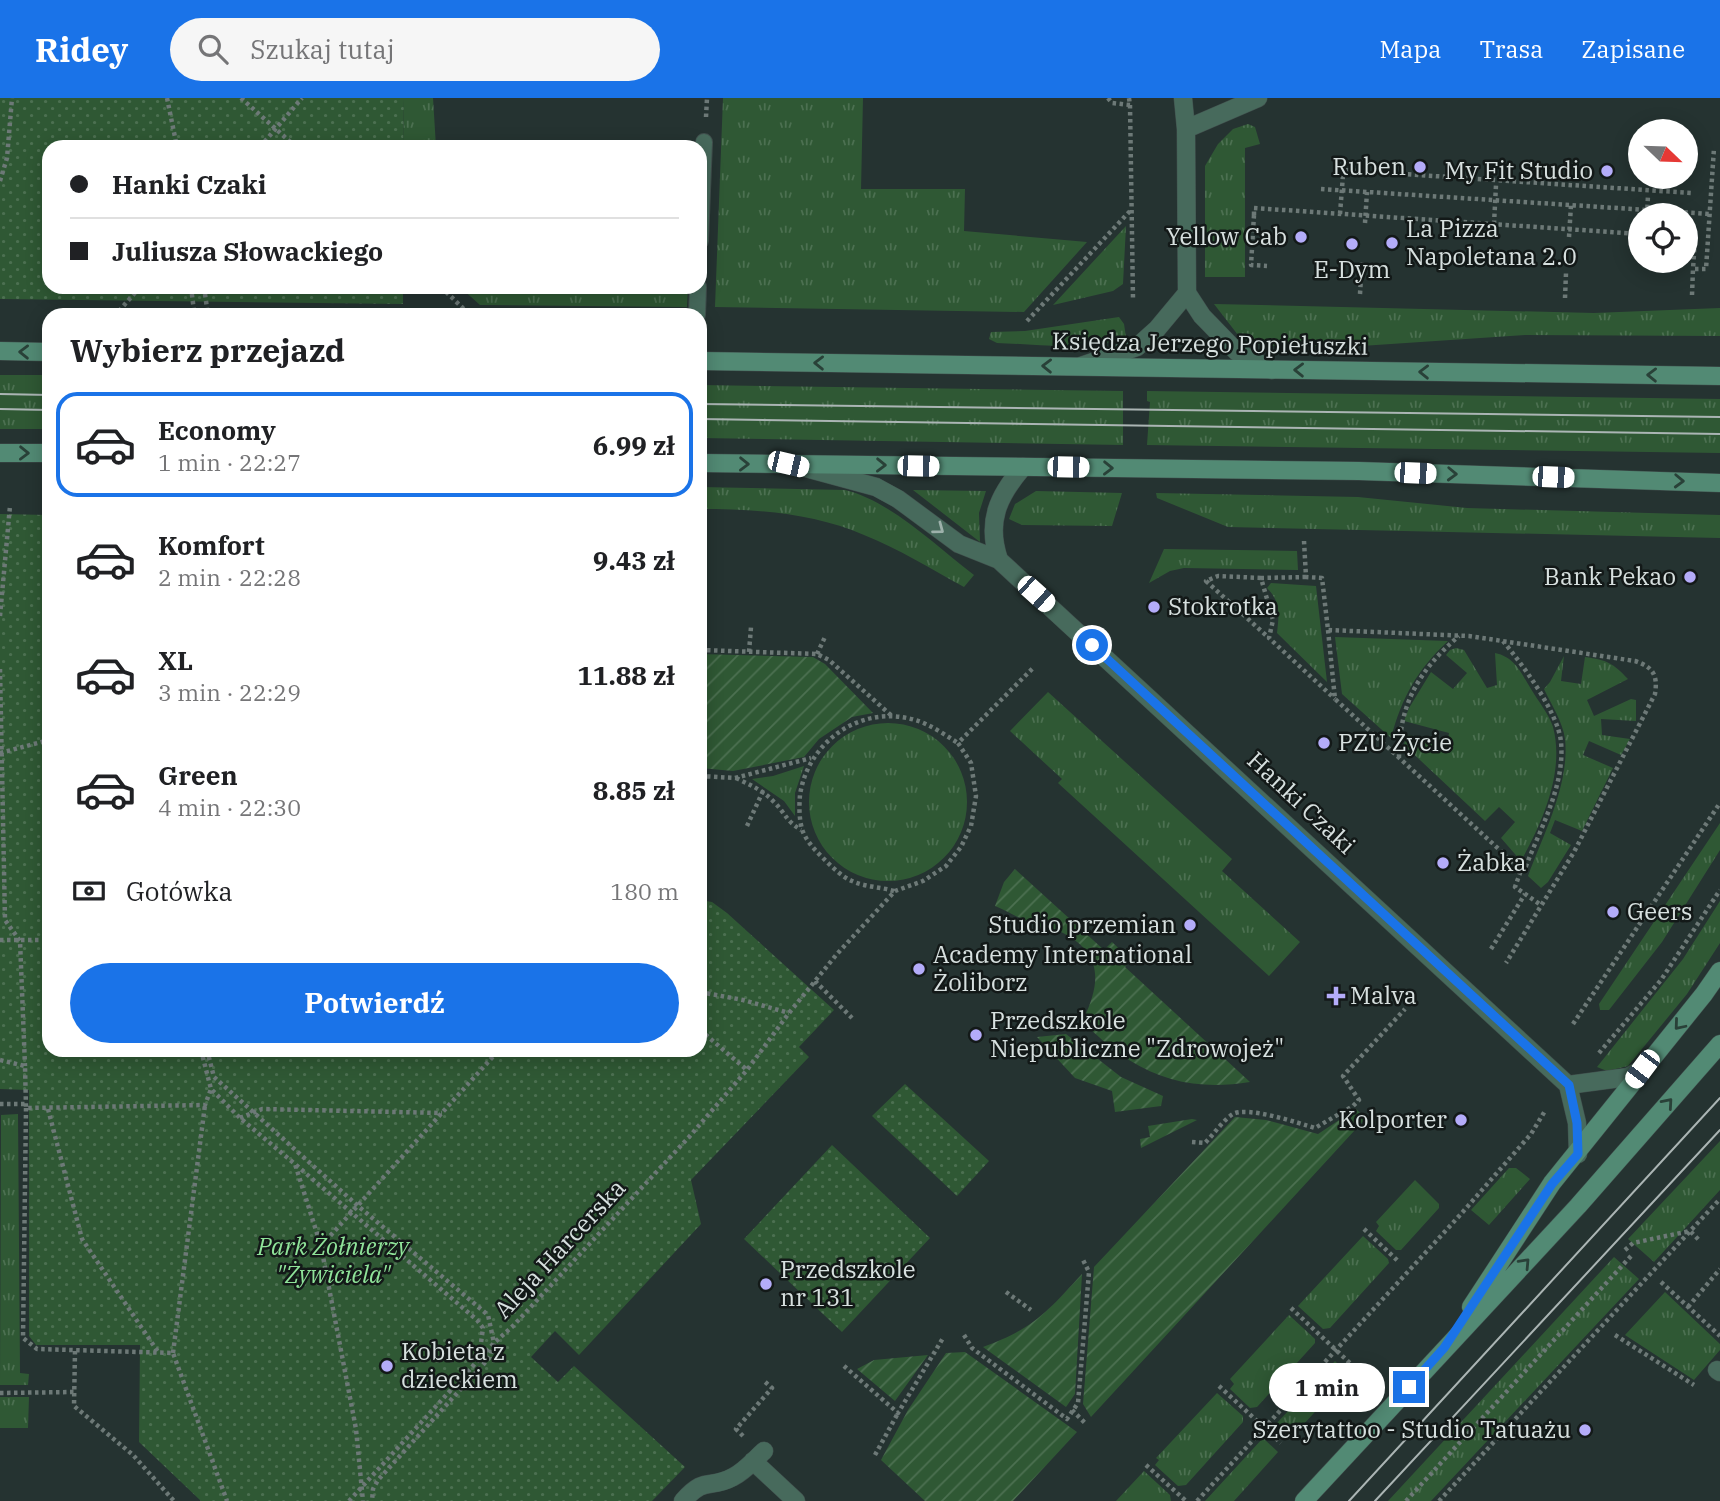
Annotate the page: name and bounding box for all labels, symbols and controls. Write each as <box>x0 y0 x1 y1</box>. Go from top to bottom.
search box <box>170 18 660 81</box>
text: Ridey <box>35 28 128 71</box>
icon: search <box>194 30 232 68</box>
text: Szukaj tutaj <box>250 32 395 66</box>
text: Mapa <box>1379 33 1441 65</box>
text: Trasa <box>1479 33 1543 65</box>
text: Zapisane <box>1581 33 1685 65</box>
north arrow <box>1628 119 1698 189</box>
map controls <box>1628 119 1698 273</box>
place label: Ruben <box>1332 150 1406 182</box>
place label: My Fit Studio <box>1445 154 1593 186</box>
marker: Ruben <box>1412 159 1428 175</box>
marker: My Fit Studio <box>1599 163 1615 179</box>
text: Hanki Czaki <box>112 167 266 201</box>
button: locate <box>1628 203 1698 273</box>
place label: La Pizza Napoletana 2.0 <box>1406 212 1577 272</box>
place label: Yellow Cab <box>1166 220 1287 252</box>
marker: Yellow Cab <box>1293 229 1309 245</box>
text: Juliusza Słowackiego <box>112 234 383 268</box>
marker: La Pizza Napoletana 2.0 <box>1384 235 1400 251</box>
marker: E-Dym <box>1344 236 1360 252</box>
place label: E-Dym <box>1314 253 1391 285</box>
street label: Księdza Jerzego Popiełuszki <box>1052 324 1368 362</box>
text: Wybierz przejazd <box>70 329 345 371</box>
one-way arrow <box>19 344 30 359</box>
one-way arrow <box>813 356 824 371</box>
one-way arrow <box>1041 358 1051 374</box>
one-way arrow <box>1293 362 1303 378</box>
one-way arrow <box>1419 364 1429 380</box>
one-way arrow <box>1646 367 1657 383</box>
icon: car <box>74 413 137 476</box>
text: Economy <box>158 413 276 447</box>
text: 6.99 zł <box>593 428 675 462</box>
one-way arrow <box>20 445 30 461</box>
text: 1 min · 22:27 <box>158 447 301 477</box>
car <box>766 449 811 479</box>
car <box>897 455 940 477</box>
one-way arrow <box>739 456 750 471</box>
car <box>1047 456 1090 478</box>
one-way arrow <box>876 457 887 473</box>
one-way arrow <box>1104 460 1114 476</box>
car <box>1394 462 1437 484</box>
car <box>1532 466 1575 488</box>
one-way arrow <box>1447 467 1458 482</box>
one-way arrow <box>1674 474 1685 489</box>
one-way arrow <box>931 520 943 533</box>
icon: car <box>74 528 137 591</box>
text: Komfort <box>158 528 265 562</box>
text: 9.43 zł <box>593 543 675 577</box>
place label: Bank Pekao <box>1544 560 1676 592</box>
text: 2 min · 22:28 <box>158 562 301 592</box>
marker: Bank Pekao <box>1682 569 1698 585</box>
car <box>1014 572 1059 616</box>
place label: Stokrotka <box>1168 590 1278 622</box>
marker: Stokrotka <box>1146 599 1162 615</box>
route start <box>1076 629 1108 661</box>
icon: car <box>74 643 137 706</box>
text: XL <box>158 643 193 677</box>
text: 11.88 zł <box>577 658 675 692</box>
text: 3 min · 22:29 <box>158 677 301 707</box>
place label: PZU Życie <box>1338 726 1452 758</box>
marker: PZU Życie <box>1316 735 1332 751</box>
street label: Hanki Czaki <box>1241 744 1363 861</box>
icon: car <box>74 758 137 821</box>
text: Green <box>158 758 238 792</box>
text: 8.85 zł <box>593 773 675 807</box>
text: 4 min · 22:30 <box>158 792 301 822</box>
place label: Żabka <box>1457 846 1527 878</box>
marker: Żabka <box>1435 855 1451 871</box>
icon: cash <box>70 872 108 910</box>
text: Gotówka <box>126 874 233 908</box>
text: 180 m <box>610 876 679 906</box>
place label: Geers <box>1627 895 1692 927</box>
marker: Geers <box>1605 904 1621 920</box>
place label: Studio przemian <box>988 908 1176 940</box>
marker: Studio przemian <box>1182 917 1198 933</box>
place label: Academy International Żoliborz <box>933 938 1192 998</box>
marker: Academy International Żoliborz <box>911 961 927 977</box>
button: Potwierdź <box>70 963 679 1043</box>
place label: Malva <box>1350 979 1417 1011</box>
marker: Malva <box>1328 988 1344 1004</box>
place label: Przedszkole Niepubliczne "Zdrowojeż" <box>990 1004 1284 1064</box>
one-way arrow <box>1675 1016 1687 1029</box>
marker: Przedszkole Niepubliczne "Zdrowojeż" <box>968 1027 984 1043</box>
car <box>1621 1046 1664 1092</box>
one-way arrow <box>1660 1099 1672 1112</box>
place label: Kolporter <box>1339 1103 1447 1135</box>
marker: Kolporter <box>1453 1112 1469 1128</box>
street label: Aleja Harcerska <box>486 1172 632 1325</box>
park label: Park Żołnierzy "Żywiciela" <box>256 1230 411 1290</box>
place label: Przedszkole nr 131 <box>780 1253 916 1313</box>
one-way arrow <box>1516 1258 1529 1271</box>
marker: Przedszkole nr 131 <box>758 1276 774 1292</box>
place label: Kobieta z dzieckiem <box>401 1335 518 1395</box>
marker: Kobieta z dzieckiem <box>379 1358 395 1374</box>
callout: 1 min <box>1269 1362 1384 1412</box>
route end <box>1393 1371 1425 1403</box>
text: 1 min <box>1295 1372 1359 1402</box>
place label: Szerytattoo - Studio Tatuażu <box>1252 1413 1571 1445</box>
marker: Szerytattoo - Studio Tatuażu <box>1577 1422 1593 1438</box>

